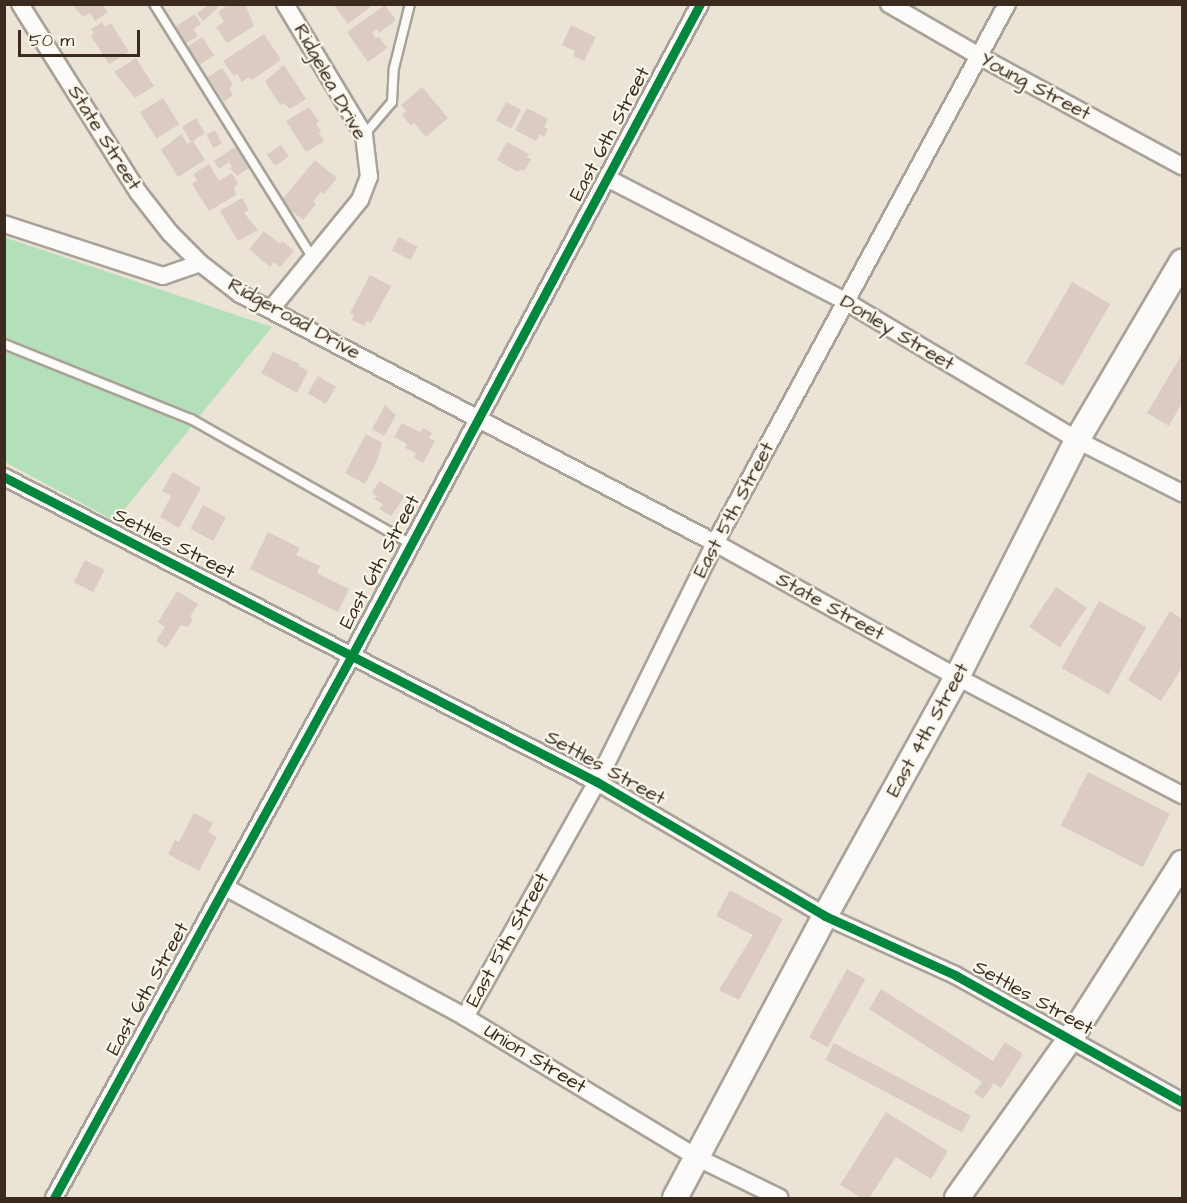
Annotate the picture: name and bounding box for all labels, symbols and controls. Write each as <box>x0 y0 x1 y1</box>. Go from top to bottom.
scale bar <box>21 18 142 56</box>
street label: Ridgelea Drive <box>288 20 372 144</box>
text: 50 m <box>29 28 74 53</box>
street label: Young Street <box>975 48 1095 126</box>
street label: East 6th Street <box>565 63 655 205</box>
street label: State Street <box>62 81 146 195</box>
street label: Ridgeroad Drive <box>224 273 364 365</box>
street label: Donley Street <box>836 290 958 376</box>
street label: East 5th Street <box>688 438 780 582</box>
street label: East 6th Street <box>335 491 425 633</box>
street label: Settles Street <box>109 503 239 585</box>
street label: State Street <box>772 567 888 647</box>
street label: East 4th Street <box>881 659 975 801</box>
street label: Settles Street <box>541 725 669 811</box>
street label: East 5th Street <box>461 869 555 1011</box>
street label: East 6th Street <box>102 918 194 1060</box>
street label: Settles Street <box>969 955 1097 1041</box>
street label: Union Street <box>479 1019 591 1099</box>

